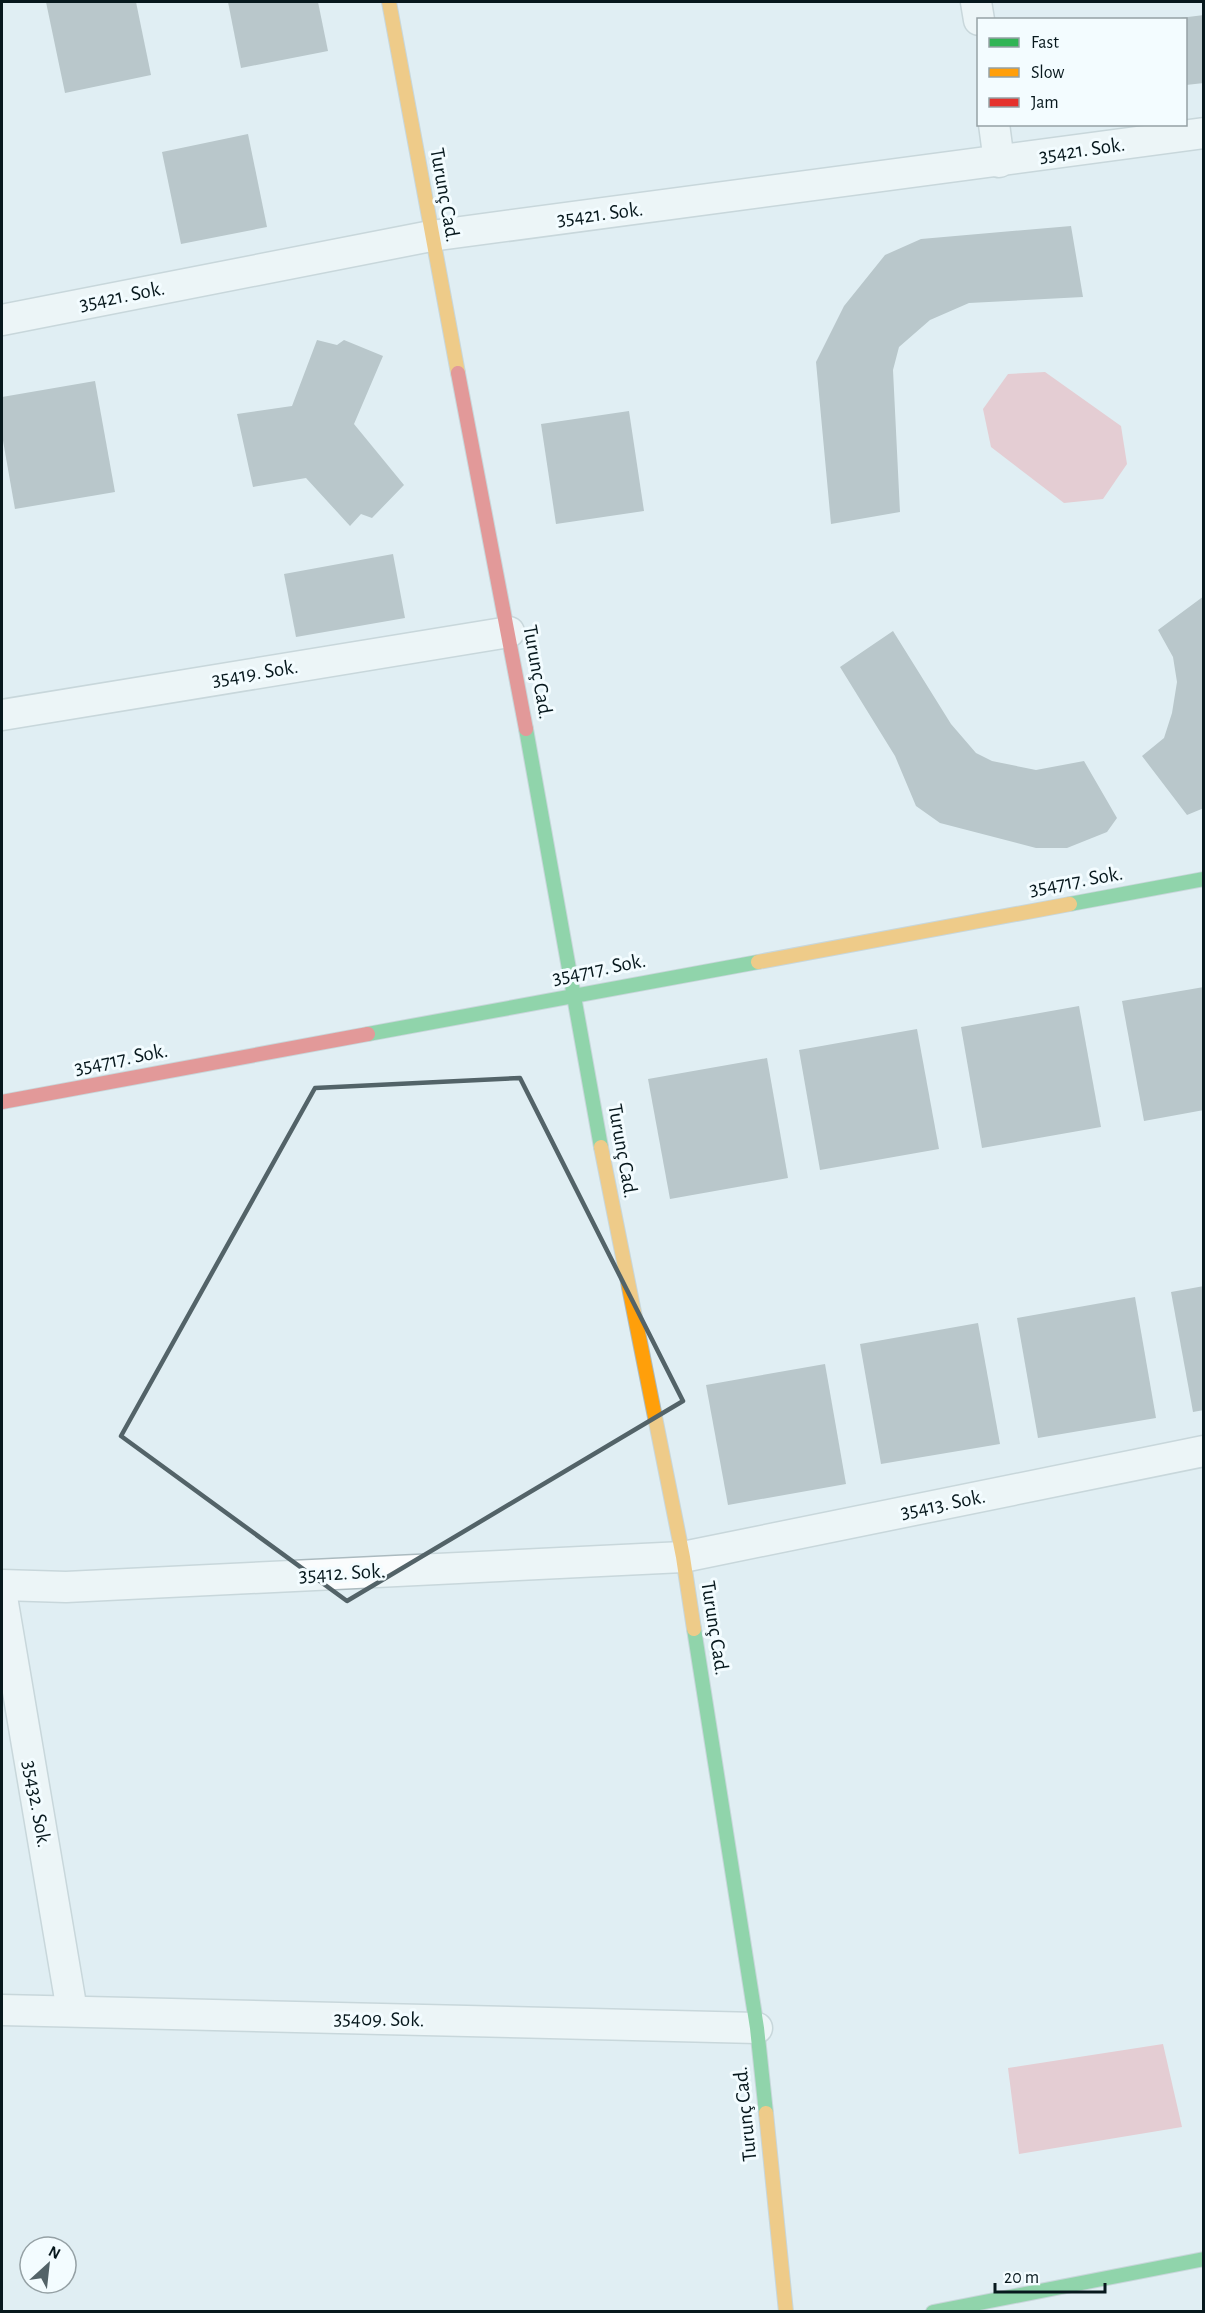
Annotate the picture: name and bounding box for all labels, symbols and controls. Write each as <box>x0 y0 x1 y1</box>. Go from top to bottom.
legend <box>977 18 1187 126</box>
text: Fast <box>1031 34 1059 52</box>
text: Slow <box>1031 64 1064 82</box>
text: Jam <box>1031 94 1059 112</box>
street label: 35421. Sok. <box>1038 134 1126 166</box>
street label: Turunç Cad. <box>426 146 464 244</box>
street label: 35421. Sok. <box>556 198 644 230</box>
street label: 35421. Sok. <box>77 277 167 315</box>
street label: Turunç Cad. <box>519 623 557 721</box>
street label: 35419. Sok. <box>210 656 300 690</box>
street label: 354717. Sok. <box>1028 862 1124 900</box>
street label: 354717. Sok. <box>550 950 648 988</box>
street label: 354717. Sok. <box>72 1040 170 1078</box>
street label: Turunç Cad. <box>604 1102 642 1200</box>
street label: 35413. Sok. <box>899 1486 987 1522</box>
street label: 35412. Sok. <box>298 1560 386 1586</box>
street label: Turunç Cad. <box>697 1579 733 1677</box>
street label: 35432. Sok. <box>19 1759 55 1849</box>
street label: 35409. Sok. <box>333 2008 425 2030</box>
street label: Turunç Cad. <box>730 2066 760 2162</box>
north arrow <box>18 2235 78 2295</box>
text: N <box>46 2243 63 2262</box>
scale bar <box>995 2256 1104 2294</box>
text: 20 m <box>1004 2269 1039 2287</box>

